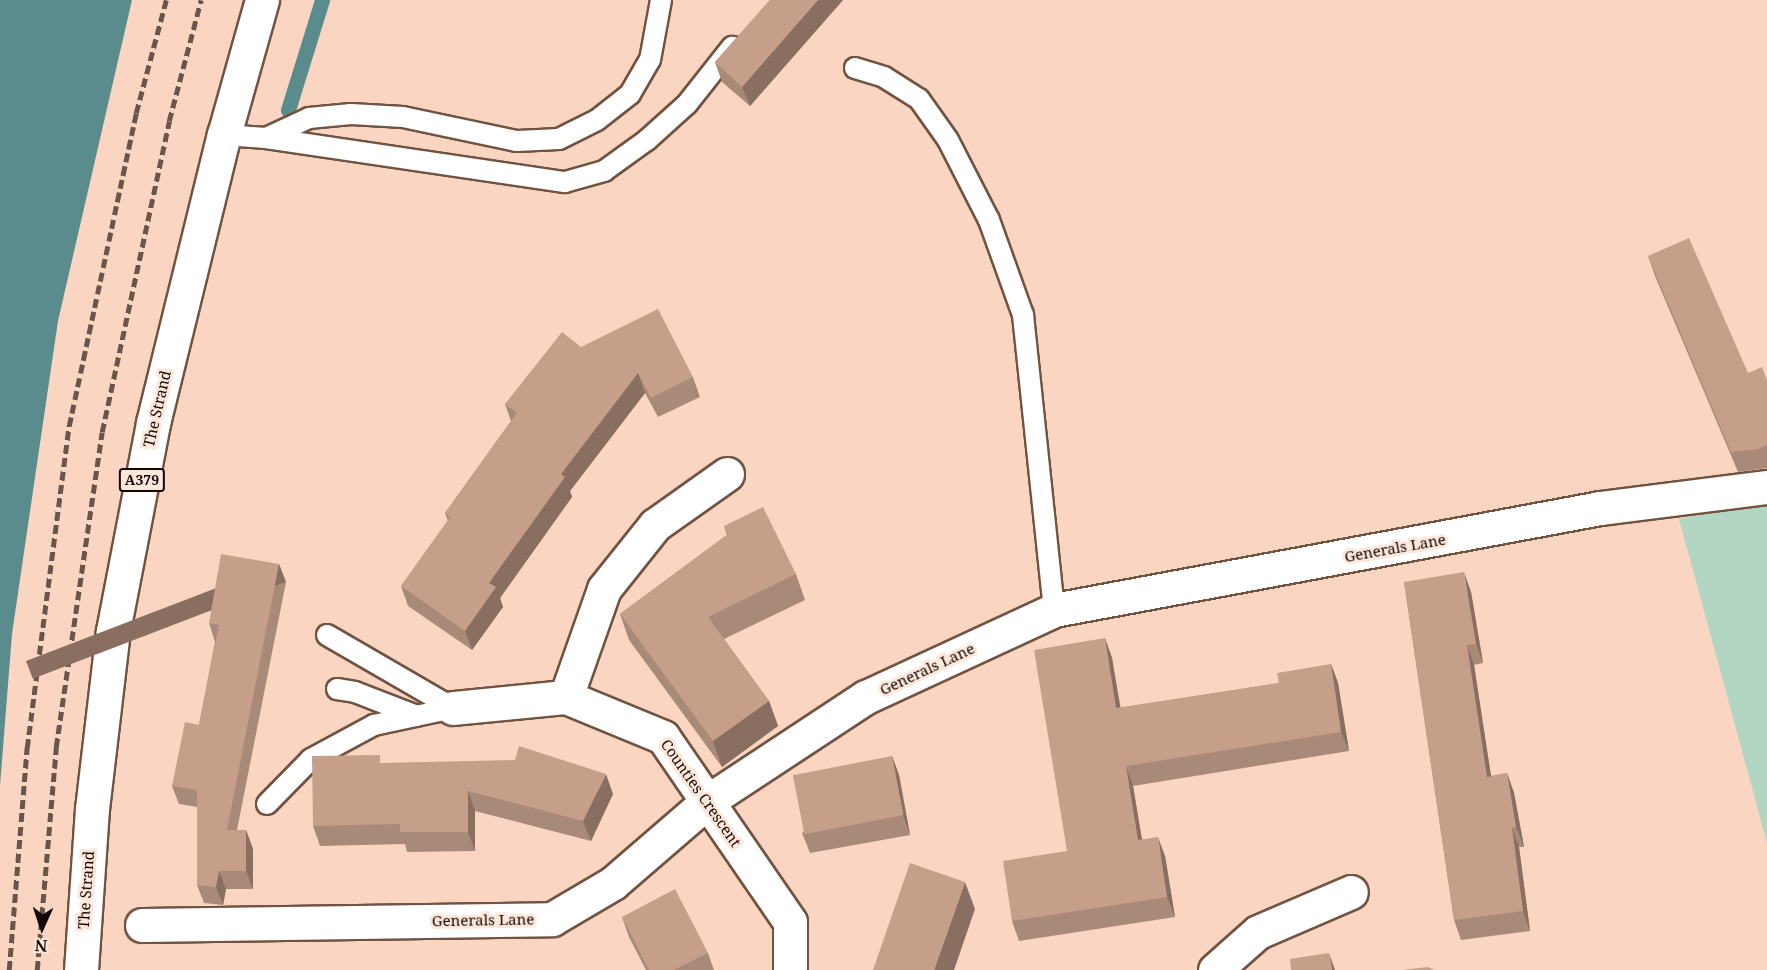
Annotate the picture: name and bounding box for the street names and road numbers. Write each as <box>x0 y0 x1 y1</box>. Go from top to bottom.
street label: The Strand <box>139 369 175 449</box>
road number: A379 <box>118 469 166 491</box>
street label: Generals Lane <box>1343 530 1447 566</box>
street label: Generals Lane <box>877 639 977 699</box>
street label: Counties Crescent <box>657 736 745 850</box>
street label: The Strand <box>74 850 98 930</box>
street label: Generals Lane <box>432 910 534 930</box>

